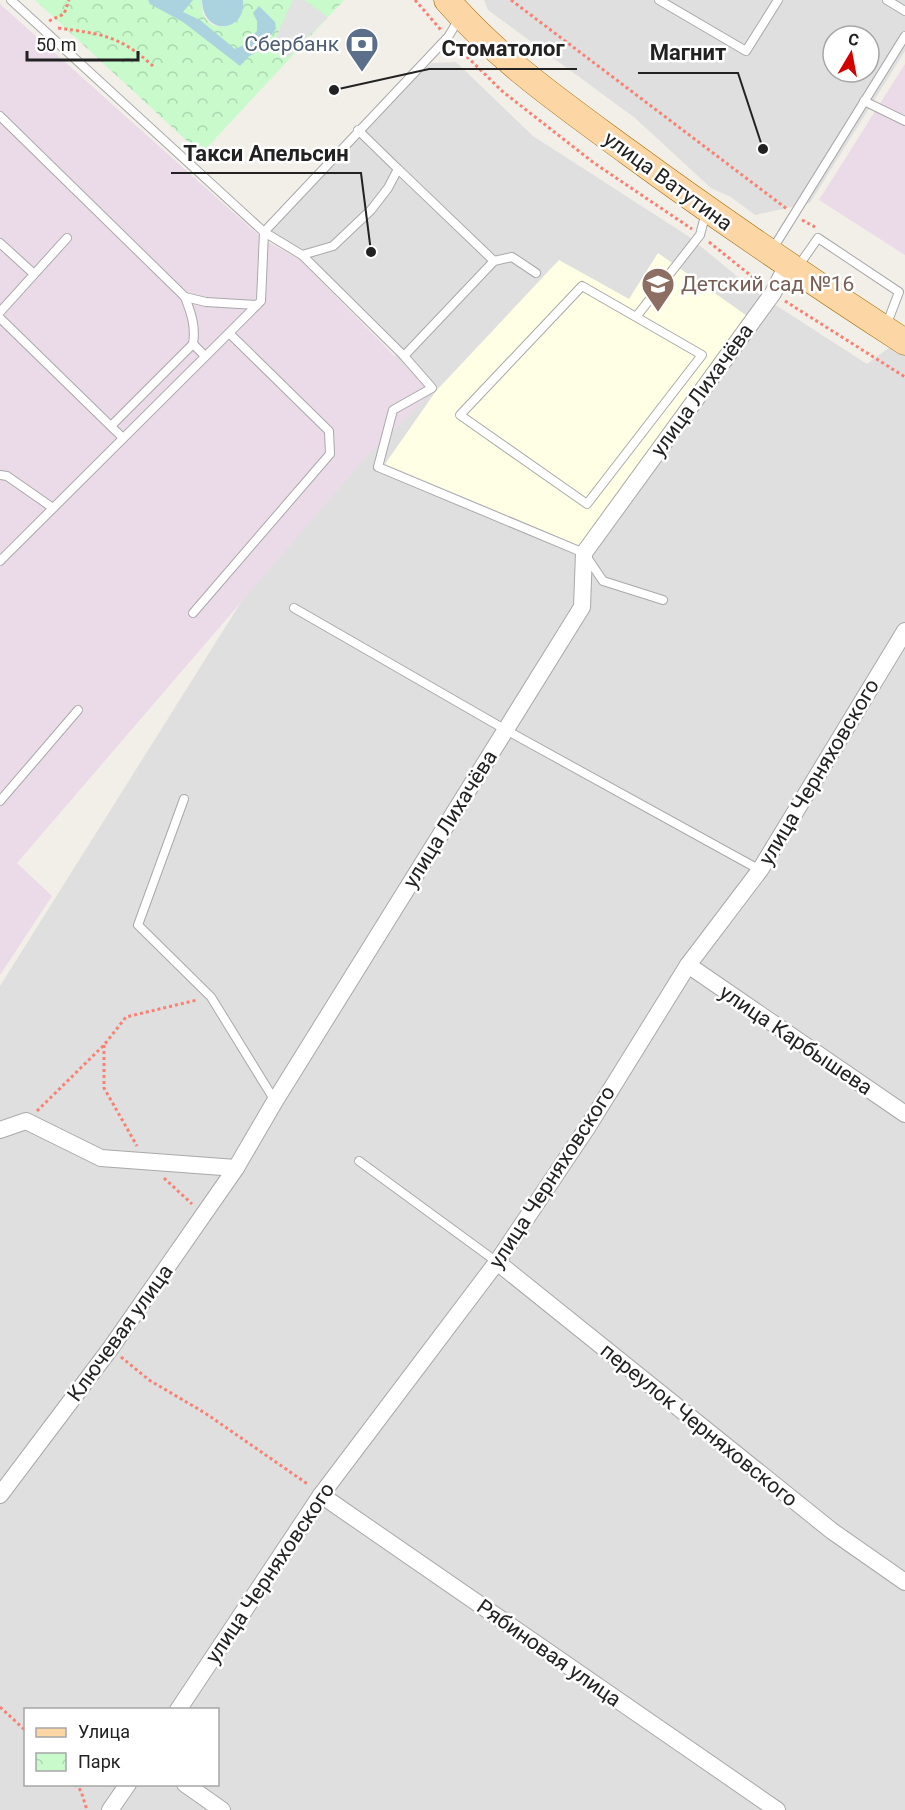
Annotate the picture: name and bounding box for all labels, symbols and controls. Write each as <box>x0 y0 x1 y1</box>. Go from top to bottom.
scale bar <box>27 24 138 62</box>
north arrow <box>821 24 881 84</box>
bank icon: Сбербанк <box>344 26 380 73</box>
callout: Стоматолог <box>429 29 577 69</box>
text: С <box>847 29 860 50</box>
place label: Сбербанк <box>244 32 340 56</box>
callout: Магнит <box>638 33 738 73</box>
text: 50 m <box>36 34 76 55</box>
text: Стоматолог <box>441 36 565 61</box>
text: Магнит <box>650 40 726 65</box>
street label: улица Ватутина <box>599 126 737 236</box>
callout: Такси Апельсин <box>171 133 361 173</box>
text: Такси Апельсин <box>183 141 349 166</box>
school or university icon: Детский сад №16 <box>640 266 676 313</box>
place label: Детский сад №16 <box>681 272 854 296</box>
street label: улица Лихачёва <box>646 319 758 461</box>
street label: улица Черняховского <box>754 675 884 869</box>
street label: улица Лихачёва <box>398 746 502 892</box>
street label: улица Карбышева <box>715 980 877 1100</box>
street label: улица Черняховского <box>484 1081 620 1273</box>
street label: Ключевая улица <box>62 1260 178 1406</box>
street label: переулок Черняховского <box>596 1338 802 1512</box>
street label: улица Черняховского <box>201 1478 339 1668</box>
street label: Рябиновая улица <box>472 1594 626 1712</box>
legend <box>24 1708 219 1786</box>
text: Улица <box>78 1721 130 1742</box>
text: Парк <box>78 1751 121 1772</box>

